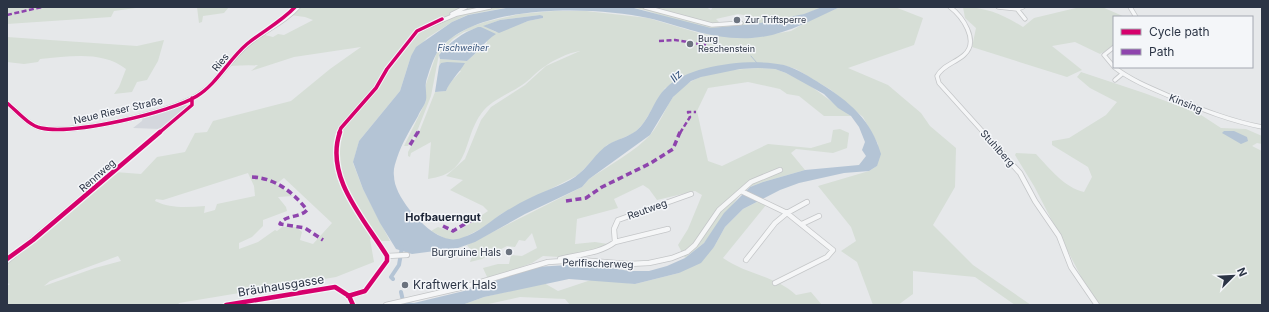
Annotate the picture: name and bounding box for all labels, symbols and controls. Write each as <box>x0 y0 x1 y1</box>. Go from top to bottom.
place label: Zur Triftsperre <box>745 14 806 25</box>
marker: Zur Triftsperre <box>732 15 742 25</box>
legend <box>1113 16 1253 68</box>
text: Cycle path <box>1149 24 1210 39</box>
place label: Burg Reschenstein <box>698 33 755 54</box>
marker: Burg Reschenstein <box>685 39 695 49</box>
water label: Fischweiher <box>437 42 489 53</box>
text: Path <box>1149 44 1174 59</box>
street label: Ries <box>209 50 231 74</box>
water label: Ilz <box>667 67 685 85</box>
street label: Kinsing <box>1168 91 1204 115</box>
street label: Neue Rieser Straße <box>72 94 164 126</box>
street label: Stuhlberg <box>978 127 1018 169</box>
street label: Rennweg <box>76 156 118 194</box>
street label: Reutweg <box>625 196 669 222</box>
district label: Hofbauerngut <box>405 210 481 224</box>
place label: Burgruine Hals <box>431 246 501 258</box>
marker: Burgruine Hals <box>504 247 514 257</box>
street label: Perlfischerweg <box>562 256 634 270</box>
north arrow <box>1213 256 1253 296</box>
text: N <box>1234 265 1250 279</box>
street label: Bräuhausgasse <box>237 271 325 300</box>
place label: Kraftwerk Hals <box>413 277 497 292</box>
marker: Kraftwerk Hals <box>400 280 410 290</box>

